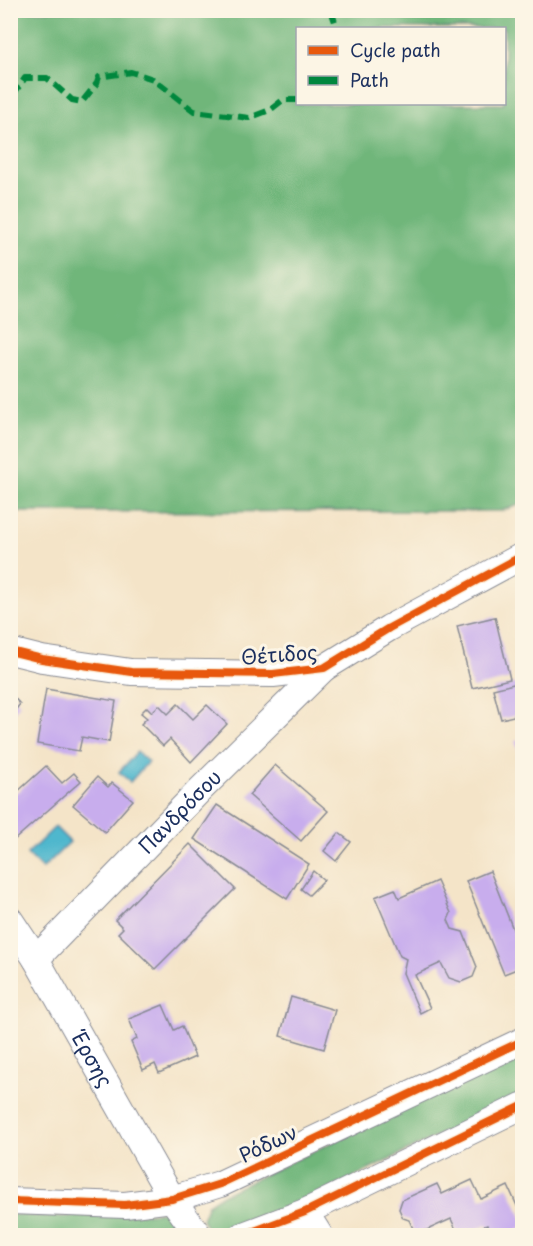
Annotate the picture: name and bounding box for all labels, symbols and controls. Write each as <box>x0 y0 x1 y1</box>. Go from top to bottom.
legend <box>296 27 506 105</box>
text: Cycle path <box>350 36 441 63</box>
text: Path <box>350 66 389 93</box>
street label: Θέτιδος <box>240 636 318 672</box>
street label: Πανδρόσου <box>131 762 228 860</box>
street label: Έρσης <box>64 1023 120 1092</box>
street label: Ρόδων <box>234 1116 302 1170</box>

